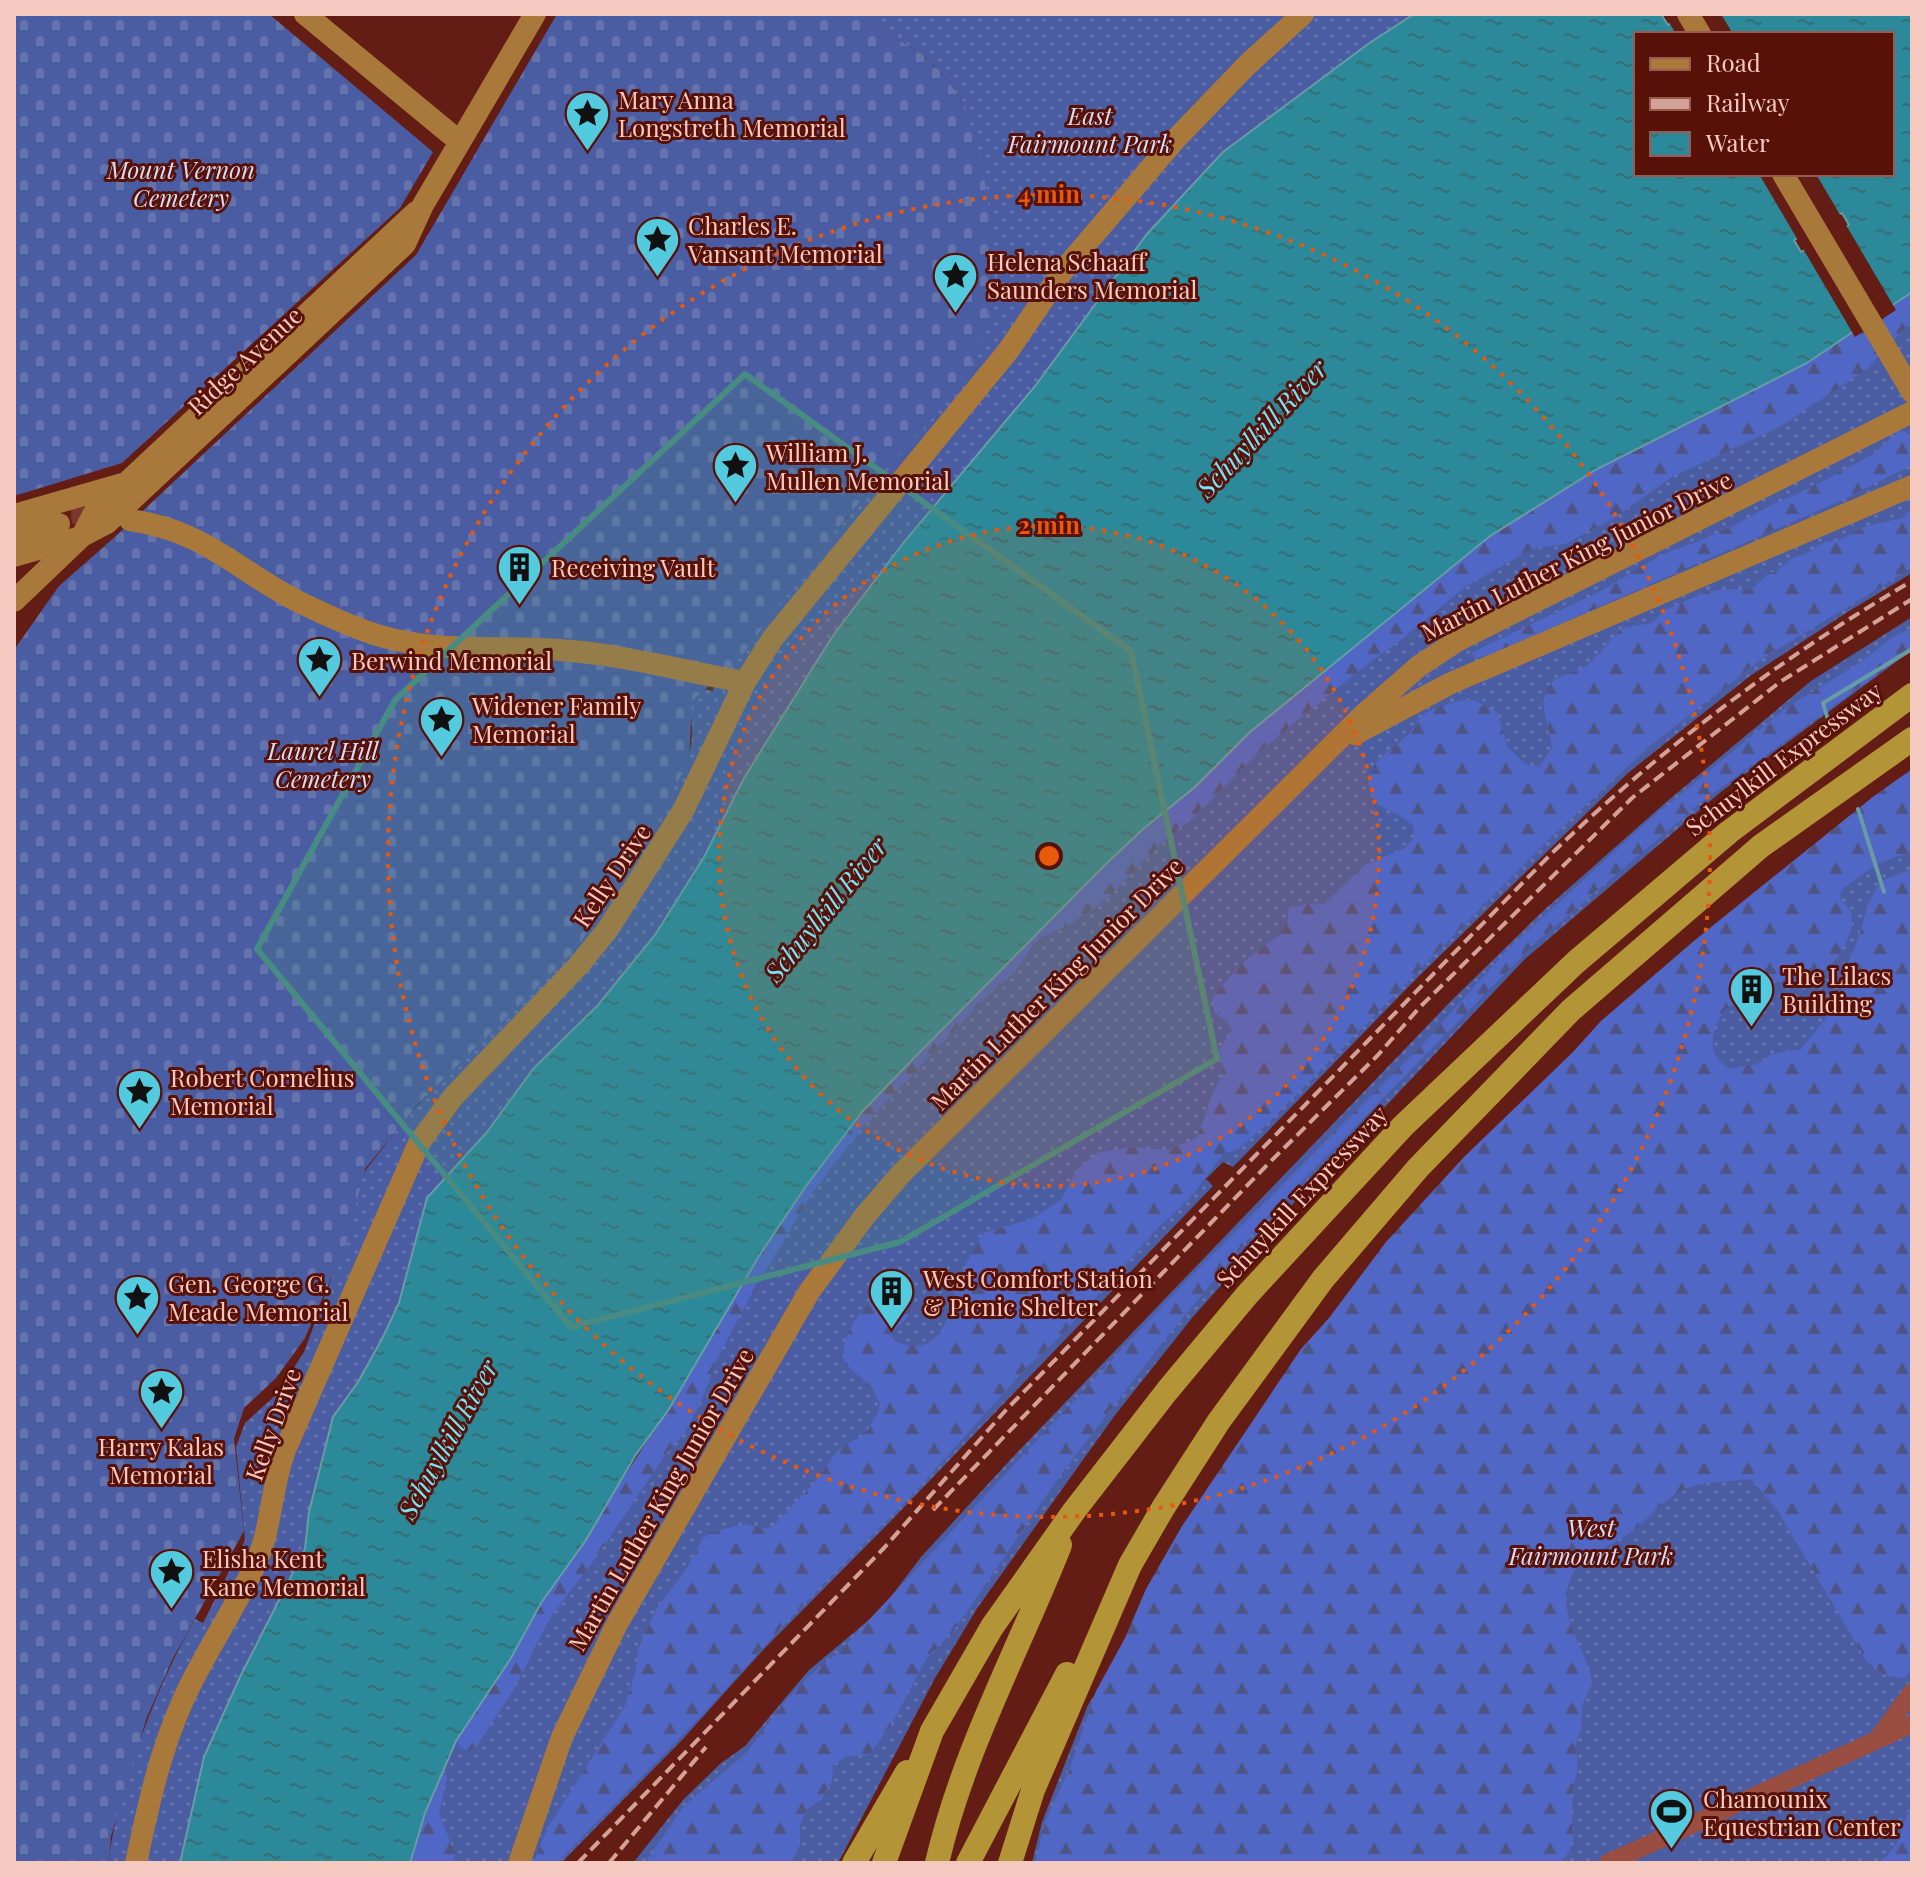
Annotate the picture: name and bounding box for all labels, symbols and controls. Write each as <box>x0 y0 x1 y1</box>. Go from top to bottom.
legend <box>1634 32 1894 176</box>
text: Road <box>1706 46 1761 78</box>
place label: Mary Anna Longstreth Memorial <box>618 83 846 143</box>
text: Railway <box>1706 86 1790 118</box>
place icon: Mary Anna Longstreth Memorial <box>563 89 611 152</box>
park label: East Fairmount Park <box>1007 99 1172 159</box>
text: Water <box>1705 126 1770 158</box>
park label: Mount Vernon Cemetery <box>106 153 255 213</box>
text: 4 min <box>1018 177 1080 209</box>
place label: Charles E. Vansant Memorial <box>687 209 883 269</box>
place icon: Charles E. Vansant Memorial <box>633 215 681 278</box>
place label: Helena Schaaff Saunders Memorial <box>987 245 1197 305</box>
place icon: Helena Schaaff Saunders Memorial <box>932 251 980 314</box>
street label: Ridge Avenue <box>180 299 308 421</box>
water label: Schuylkill River <box>1187 351 1335 505</box>
place label: William J. Mullen Memorial <box>765 436 950 496</box>
place icon: William J. Mullen Memorial <box>711 442 759 505</box>
street label: Martin Luther King Junior Drive <box>1415 463 1737 647</box>
text: 2 min <box>1018 508 1080 540</box>
building icon: Receiving Vault <box>496 543 544 606</box>
place label: Receiving Vault <box>551 551 716 583</box>
place icon: Berwind Memorial <box>296 636 344 699</box>
place label: Berwind Memorial <box>351 644 552 676</box>
street label: Schuylkill Expressway <box>1678 674 1888 842</box>
place label: Widener Family Memorial <box>471 689 641 749</box>
place icon: Widener Family Memorial <box>417 695 465 758</box>
park label: Laurel Hill Cemetery <box>267 734 380 794</box>
street label: Kelly Drive <box>565 817 657 933</box>
water label: Schuylkill River <box>755 829 895 990</box>
centre of rings <box>1035 842 1063 870</box>
street label: Martin Luther King Junior Drive <box>923 850 1189 1116</box>
place label: The Lilacs Building <box>1782 959 1891 1019</box>
building icon: The Lilacs Building <box>1727 965 1775 1028</box>
place label: Robert Cornelius Memorial <box>170 1061 355 1121</box>
place icon: Robert Cornelius Memorial <box>115 1067 163 1130</box>
street label: Schuylkill Expressway <box>1208 1098 1394 1294</box>
place label: West Comfort Station & Picnic Shelter <box>922 1262 1153 1322</box>
place label: Gen. George G. Meade Memorial <box>168 1267 348 1327</box>
building icon: West Comfort Station & Picnic Shelter <box>868 1268 916 1331</box>
place icon: Gen. George G. Meade Memorial <box>113 1273 161 1336</box>
street label: Martin Luther King Junior Drive <box>560 1342 760 1656</box>
water label: Schuylkill River <box>388 1352 506 1526</box>
street label: Kelly Drive <box>237 1363 307 1485</box>
place icon: Harry Kalas Memorial <box>137 1368 185 1431</box>
place label: Harry Kalas Memorial <box>98 1430 224 1490</box>
park label: West Fairmount Park <box>1508 1511 1673 1571</box>
place label: Elisha Kent Kane Memorial <box>202 1542 366 1602</box>
place icon: Elisha Kent Kane Memorial <box>147 1548 195 1611</box>
place label: Chamounix Equestrian Center <box>1703 1782 1901 1842</box>
sports icon: Chamounix Equestrian Center <box>1648 1788 1696 1851</box>

